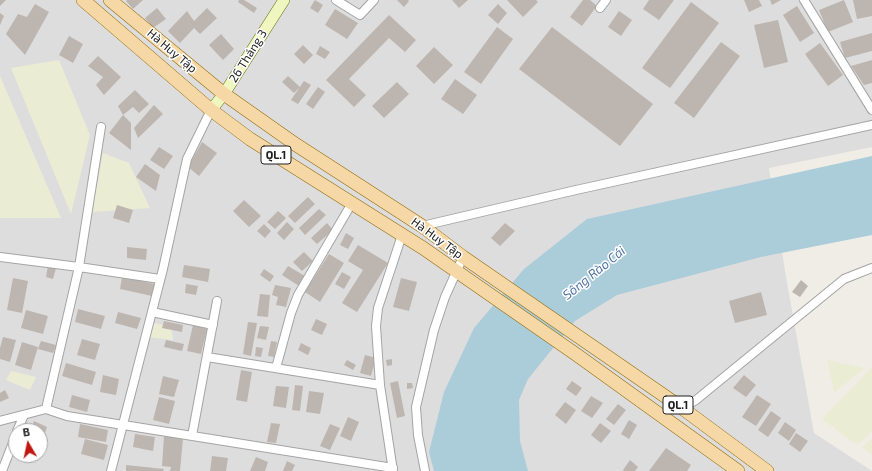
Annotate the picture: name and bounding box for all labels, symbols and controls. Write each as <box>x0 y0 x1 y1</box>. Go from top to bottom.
street label: Hà Huy Tập <box>144 26 200 76</box>
street label: 26 Tháng 3 <box>226 27 270 85</box>
road number: QL.1 <box>261 146 291 164</box>
street label: Hà Huy Tập <box>408 214 466 262</box>
water label: Sông Rào Cái <box>560 243 628 303</box>
road number: QL.1 <box>663 396 693 414</box>
north arrow <box>8 423 48 463</box>
text: B <box>22 425 31 439</box>

